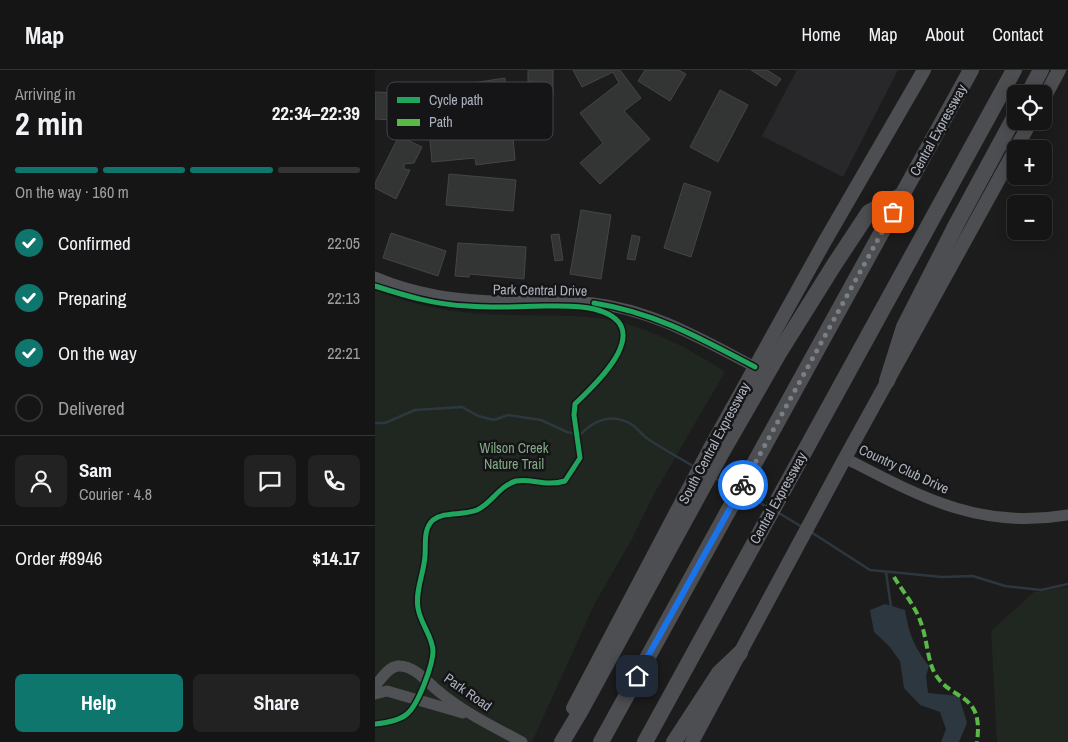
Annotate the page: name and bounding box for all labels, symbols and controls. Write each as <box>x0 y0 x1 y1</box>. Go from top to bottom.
text: Map <box>25 19 64 51</box>
text: Home <box>801 22 841 47</box>
text: Map <box>869 22 898 47</box>
text: About <box>926 22 964 47</box>
text: Contact <box>992 22 1043 47</box>
street label: Central Expressway <box>905 81 971 179</box>
legend <box>387 82 553 140</box>
text: Arriving in <box>15 83 76 105</box>
map controls <box>1007 85 1052 240</box>
button: locate <box>1007 85 1052 130</box>
text: Cycle path <box>429 91 483 109</box>
text: 22:34–22:39 <box>272 100 360 126</box>
text: 2 min <box>15 102 84 145</box>
text: Path <box>429 113 453 131</box>
button: + <box>1007 140 1052 185</box>
text: On the way · 160 m <box>15 181 129 203</box>
pin <box>872 191 914 233</box>
button: − <box>1007 195 1052 240</box>
icon: bag <box>879 198 907 226</box>
icon: check <box>15 229 43 257</box>
text: Confirmed <box>58 230 131 256</box>
text: 22:05 <box>327 232 360 254</box>
street label: Park Central Drive <box>493 280 587 300</box>
icon: check <box>15 284 43 312</box>
text: Preparing <box>58 285 126 311</box>
text: 22:13 <box>327 287 360 309</box>
icon: check <box>15 339 43 367</box>
text: On the way <box>58 340 137 366</box>
text: 22:21 <box>327 342 360 364</box>
street label: South Central Expressway <box>674 379 754 507</box>
text: Delivered <box>58 395 125 421</box>
park label: Wilson Creek Nature Trail <box>480 439 549 473</box>
street label: Country Club Drive <box>856 440 952 498</box>
street label: Central Expressway <box>745 449 811 547</box>
button: person <box>15 455 67 507</box>
button: chat <box>244 455 296 507</box>
button: phone <box>308 455 360 507</box>
text: Sam <box>79 457 112 483</box>
courier <box>718 460 768 510</box>
icon: bike <box>729 471 757 499</box>
text: Courier · 4.8 <box>79 483 152 505</box>
text: Order #8946 <box>15 545 102 571</box>
text: $14.17 <box>312 545 360 571</box>
pin <box>616 655 658 697</box>
icon: home <box>623 662 651 690</box>
street label: Park Road <box>441 669 495 715</box>
button: Help <box>15 674 183 732</box>
button: Share <box>193 674 360 732</box>

